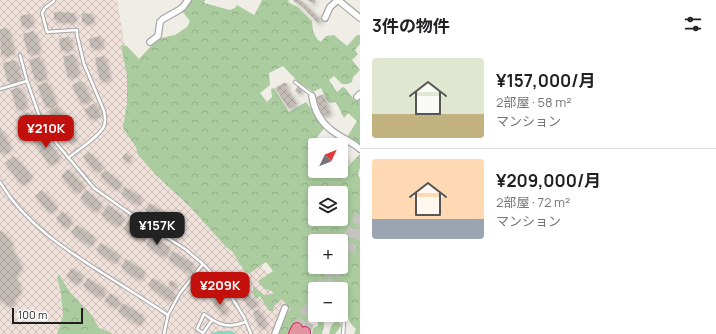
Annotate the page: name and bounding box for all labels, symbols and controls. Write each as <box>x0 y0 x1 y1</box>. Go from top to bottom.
icon: filters <box>682 13 704 35</box>
text: 3件の物件 <box>372 14 450 37</box>
text: ¥157,000/月 <box>496 69 596 92</box>
icon: home <box>404 74 452 122</box>
text: 2部屋 · 58 m² <box>496 93 571 111</box>
text: マンション <box>496 112 561 130</box>
pin: ¥210K <box>18 115 74 149</box>
text: ¥210K <box>27 119 65 137</box>
north arrow <box>308 138 348 178</box>
map controls <box>308 138 348 322</box>
text: ¥209,000/月 <box>496 169 601 192</box>
icon: home <box>404 175 452 223</box>
button: layers <box>308 186 348 226</box>
text: 2部屋 · 72 m² <box>496 193 570 211</box>
pin: ¥157K <box>129 212 185 246</box>
text: マンション <box>496 212 561 230</box>
text: ¥157K <box>139 216 175 234</box>
button: + <box>308 234 348 274</box>
pin: ¥209K <box>192 272 248 306</box>
text: ¥209K <box>200 276 240 294</box>
button: − <box>308 282 348 322</box>
scale bar <box>12 306 83 325</box>
text: 100 m <box>18 307 47 322</box>

